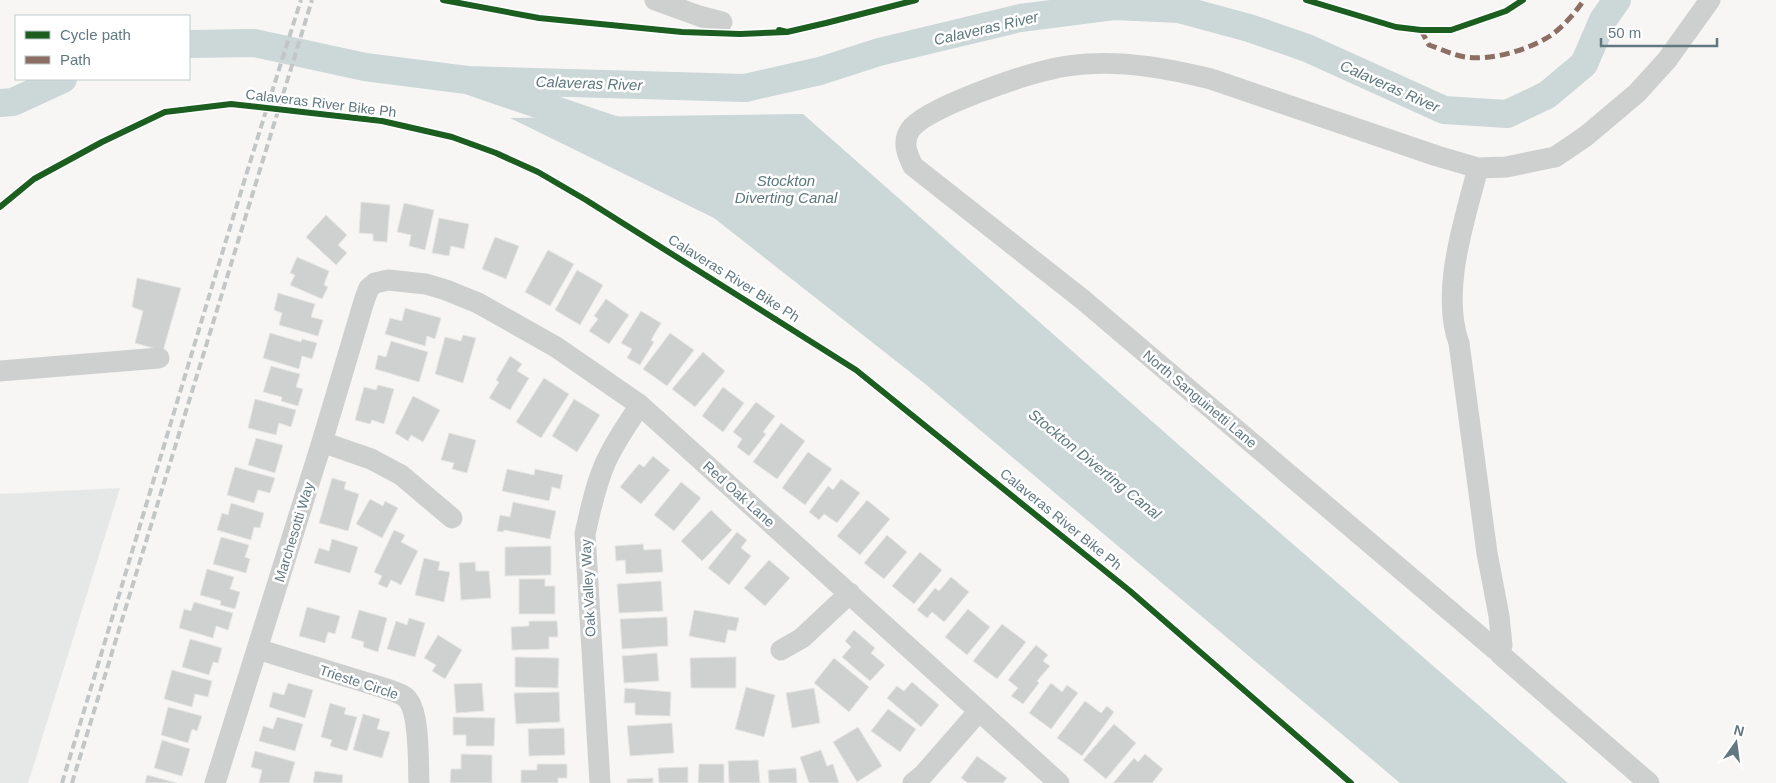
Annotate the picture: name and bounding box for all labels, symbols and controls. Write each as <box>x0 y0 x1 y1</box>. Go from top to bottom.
water label: Calaveras River <box>932 7 1041 48</box>
legend <box>15 15 190 80</box>
scale bar <box>1601 15 1717 47</box>
text: 50 m <box>1608 24 1641 41</box>
text: Cycle path <box>60 26 131 43</box>
text: Path <box>60 51 91 68</box>
water label: Calaveras River <box>1338 57 1443 116</box>
water label: Calaveras River <box>535 73 644 93</box>
street label: Calaveras River Bike Ph <box>245 86 397 120</box>
water label: Stockton Diverting Canal <box>735 172 838 206</box>
street label: Calaveras River Bike Ph <box>665 231 803 325</box>
street label: North Sanguinetti Lane <box>1140 347 1260 451</box>
water label: Stockton Diverting Canal <box>1025 405 1165 523</box>
street label: Red Oak Lane <box>700 458 778 530</box>
street label: Calaveras River Bike Ph <box>997 465 1125 573</box>
street label: Marchesotti Way <box>271 480 317 584</box>
street label: Oak Valley Way <box>577 539 599 637</box>
street label: Trieste Circle <box>318 662 401 702</box>
north arrow <box>1711 718 1761 768</box>
text: N <box>1732 721 1746 739</box>

